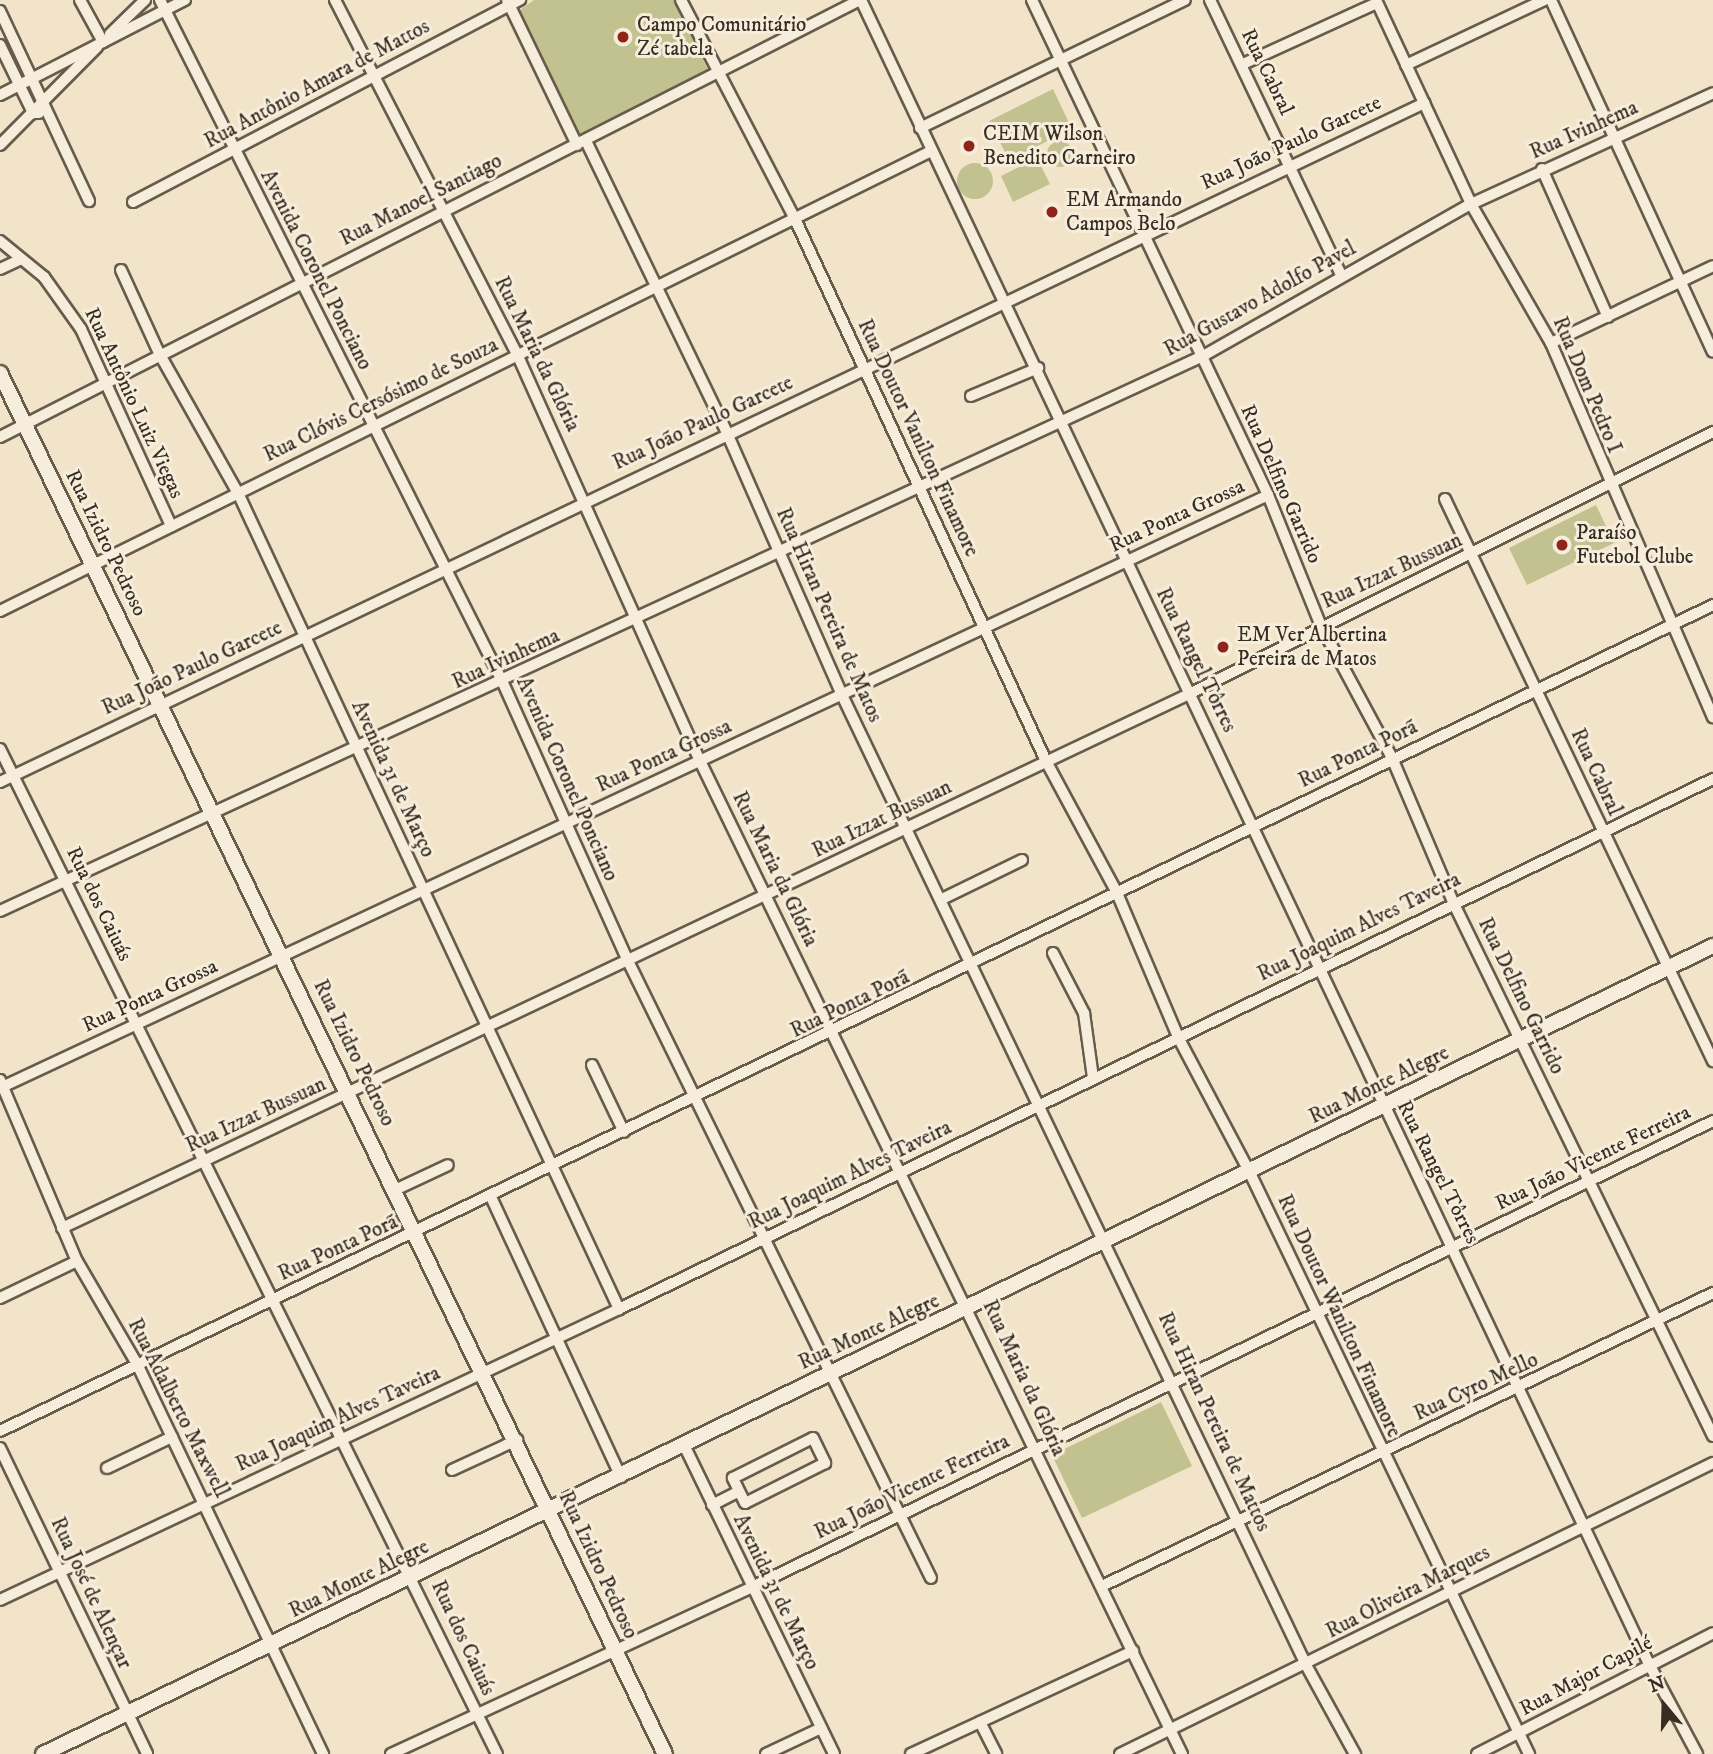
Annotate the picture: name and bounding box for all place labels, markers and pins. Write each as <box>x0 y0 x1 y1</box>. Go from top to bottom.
place label: Campo Comunitário Zé tabela <box>637 12 806 62</box>
marker: Campo Comunitário Zé tabela <box>615 29 631 45</box>
place label: CEIM Wilson Benedito Carneiro <box>983 121 1136 171</box>
marker: CEIM Wilson Benedito Carneiro <box>961 138 977 154</box>
place label: EM Armando Campos Belo <box>1066 187 1182 237</box>
marker: EM Armando Campos Belo <box>1044 204 1060 220</box>
place label: Paraíso Futebol Clube <box>1576 520 1694 570</box>
marker: Paraíso Futebol Clube <box>1554 537 1570 553</box>
place label: EM Ver Albertina Pereira de Matos <box>1237 622 1387 672</box>
marker: EM Ver Albertina Pereira de Matos <box>1215 639 1231 655</box>

